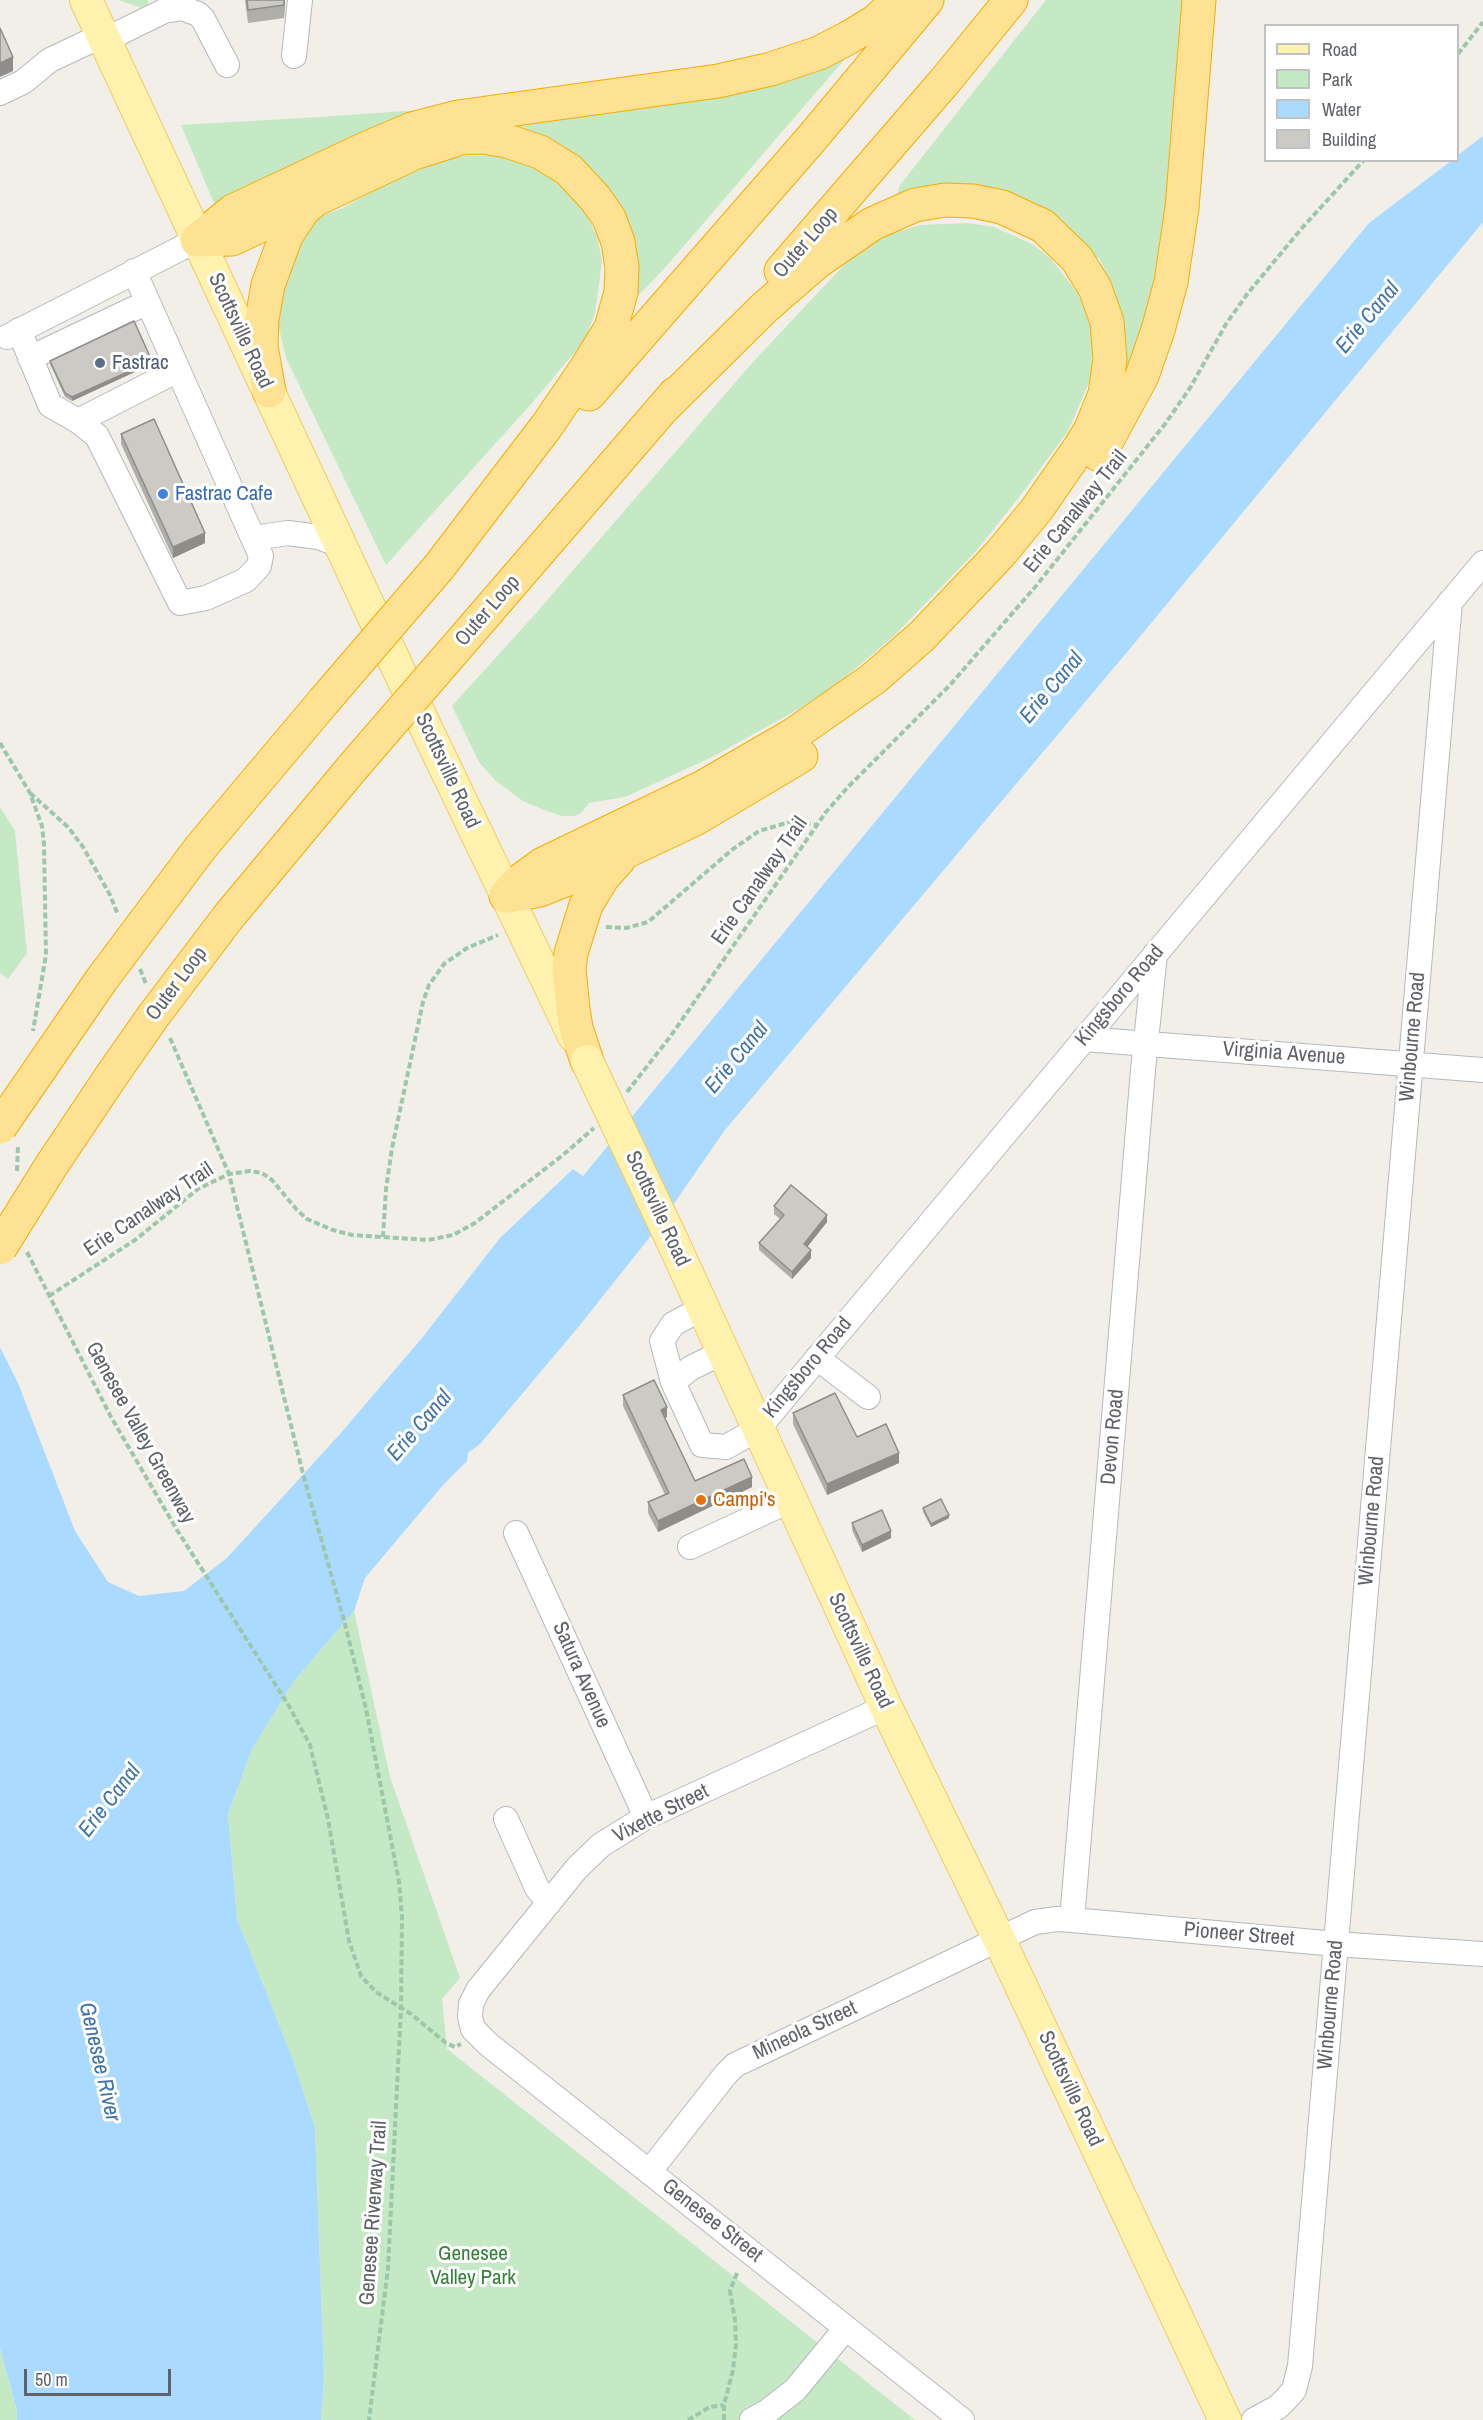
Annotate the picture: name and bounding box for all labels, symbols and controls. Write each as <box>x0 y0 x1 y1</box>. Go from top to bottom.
legend <box>1264 24 1459 162</box>
text: Road <box>1322 37 1357 62</box>
text: Park <box>1322 67 1352 92</box>
text: Water <box>1322 97 1361 122</box>
text: Building <box>1322 127 1376 152</box>
street label: Outer Loop <box>768 202 844 284</box>
street label: Scottsville Road <box>202 269 278 393</box>
water label: Erie Canal <box>1330 277 1406 359</box>
place label: Fastrac <box>112 350 169 376</box>
marker: Fastrac <box>93 356 107 370</box>
street label: Erie Canalway Trail <box>1019 446 1133 578</box>
place label: Fastrac Cafe <box>175 481 273 507</box>
marker: Fastrac Cafe <box>156 487 170 501</box>
street label: Outer Loop <box>450 570 526 652</box>
water label: Erie Canal <box>1014 647 1090 729</box>
street label: Scottsville Road <box>409 709 485 833</box>
street label: Erie Canalway Trail <box>706 812 814 950</box>
street label: Kingsboro Road <box>1070 940 1170 1052</box>
street label: Outer Loop <box>141 942 213 1026</box>
street label: Winbourne Road <box>1395 971 1431 1103</box>
water label: Erie Canal <box>699 1017 775 1099</box>
street label: Virginia Avenue <box>1222 1037 1346 1071</box>
street label: Scottsville Road <box>619 1147 695 1271</box>
street label: Erie Canalway Trail <box>80 1157 218 1263</box>
street label: Kingsboro Road <box>758 1312 858 1424</box>
street label: Genesee Valley Greenway <box>80 1338 200 1528</box>
water label: Erie Canal <box>382 1385 458 1467</box>
street label: Devon Road <box>1096 1388 1130 1486</box>
street label: Winbourne Road <box>1354 1455 1390 1587</box>
place label: Campi's <box>713 1487 776 1513</box>
marker: Campi's <box>694 1493 708 1507</box>
street label: Scottsville Road <box>822 1589 898 1713</box>
street label: Satura Avenue <box>546 1618 616 1732</box>
water label: Erie Canal <box>73 1759 147 1843</box>
street label: Vixette Street <box>609 1779 713 1849</box>
street label: Pioneer Street <box>1183 1918 1295 1952</box>
street label: Winbourne Road <box>1313 1939 1349 2071</box>
street label: Mineola Street <box>749 1996 861 2066</box>
water label: Genesee River <box>72 2000 126 2124</box>
street label: Scottsville Road <box>1032 2027 1108 2151</box>
street label: Genesee Riverway Trail <box>355 2120 393 2306</box>
street label: Genesee Street <box>657 2174 767 2268</box>
park label: Genesee Valley Park <box>430 2241 516 2291</box>
scale bar <box>27 2357 174 2395</box>
text: 50 m <box>35 2367 68 2392</box>

